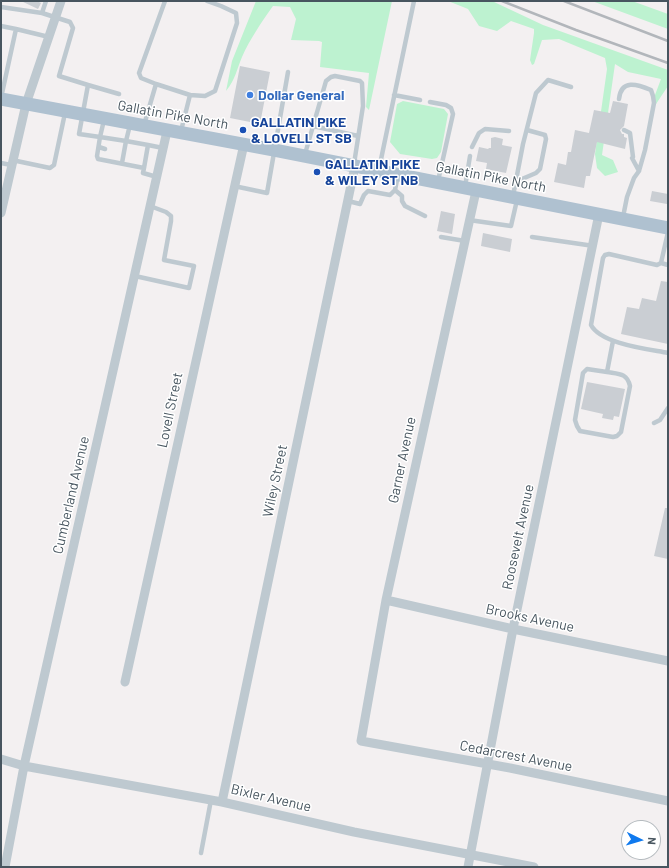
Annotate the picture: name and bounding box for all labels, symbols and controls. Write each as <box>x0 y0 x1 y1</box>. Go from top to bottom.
place label: Dollar General <box>258 87 344 103</box>
marker: Dollar General <box>245 90 255 100</box>
street label: Gallatin Pike North <box>116 97 230 133</box>
place label: GALLATIN PIKE & LOVELL ST SB <box>251 114 352 146</box>
marker: GALLATIN PIKE & LOVELL ST SB <box>238 125 248 135</box>
place label: GALLATIN PIKE & WILEY ST NB <box>325 156 420 188</box>
street label: Gallatin Pike North <box>434 158 548 196</box>
marker: GALLATIN PIKE & WILEY ST NB <box>312 167 322 177</box>
street label: Lovell Street <box>154 371 186 449</box>
street label: Garner Avenue <box>385 415 419 505</box>
street label: Cumberland Avenue <box>49 434 93 556</box>
street label: Wiley Street <box>259 443 291 519</box>
street label: Roosevelt Avenue <box>499 483 537 591</box>
street label: Brooks Avenue <box>484 600 576 636</box>
street label: Cedarcrest Avenue <box>458 737 574 775</box>
street label: Bixler Avenue <box>229 781 313 815</box>
north arrow <box>621 820 661 860</box>
text: N <box>646 837 659 845</box>

